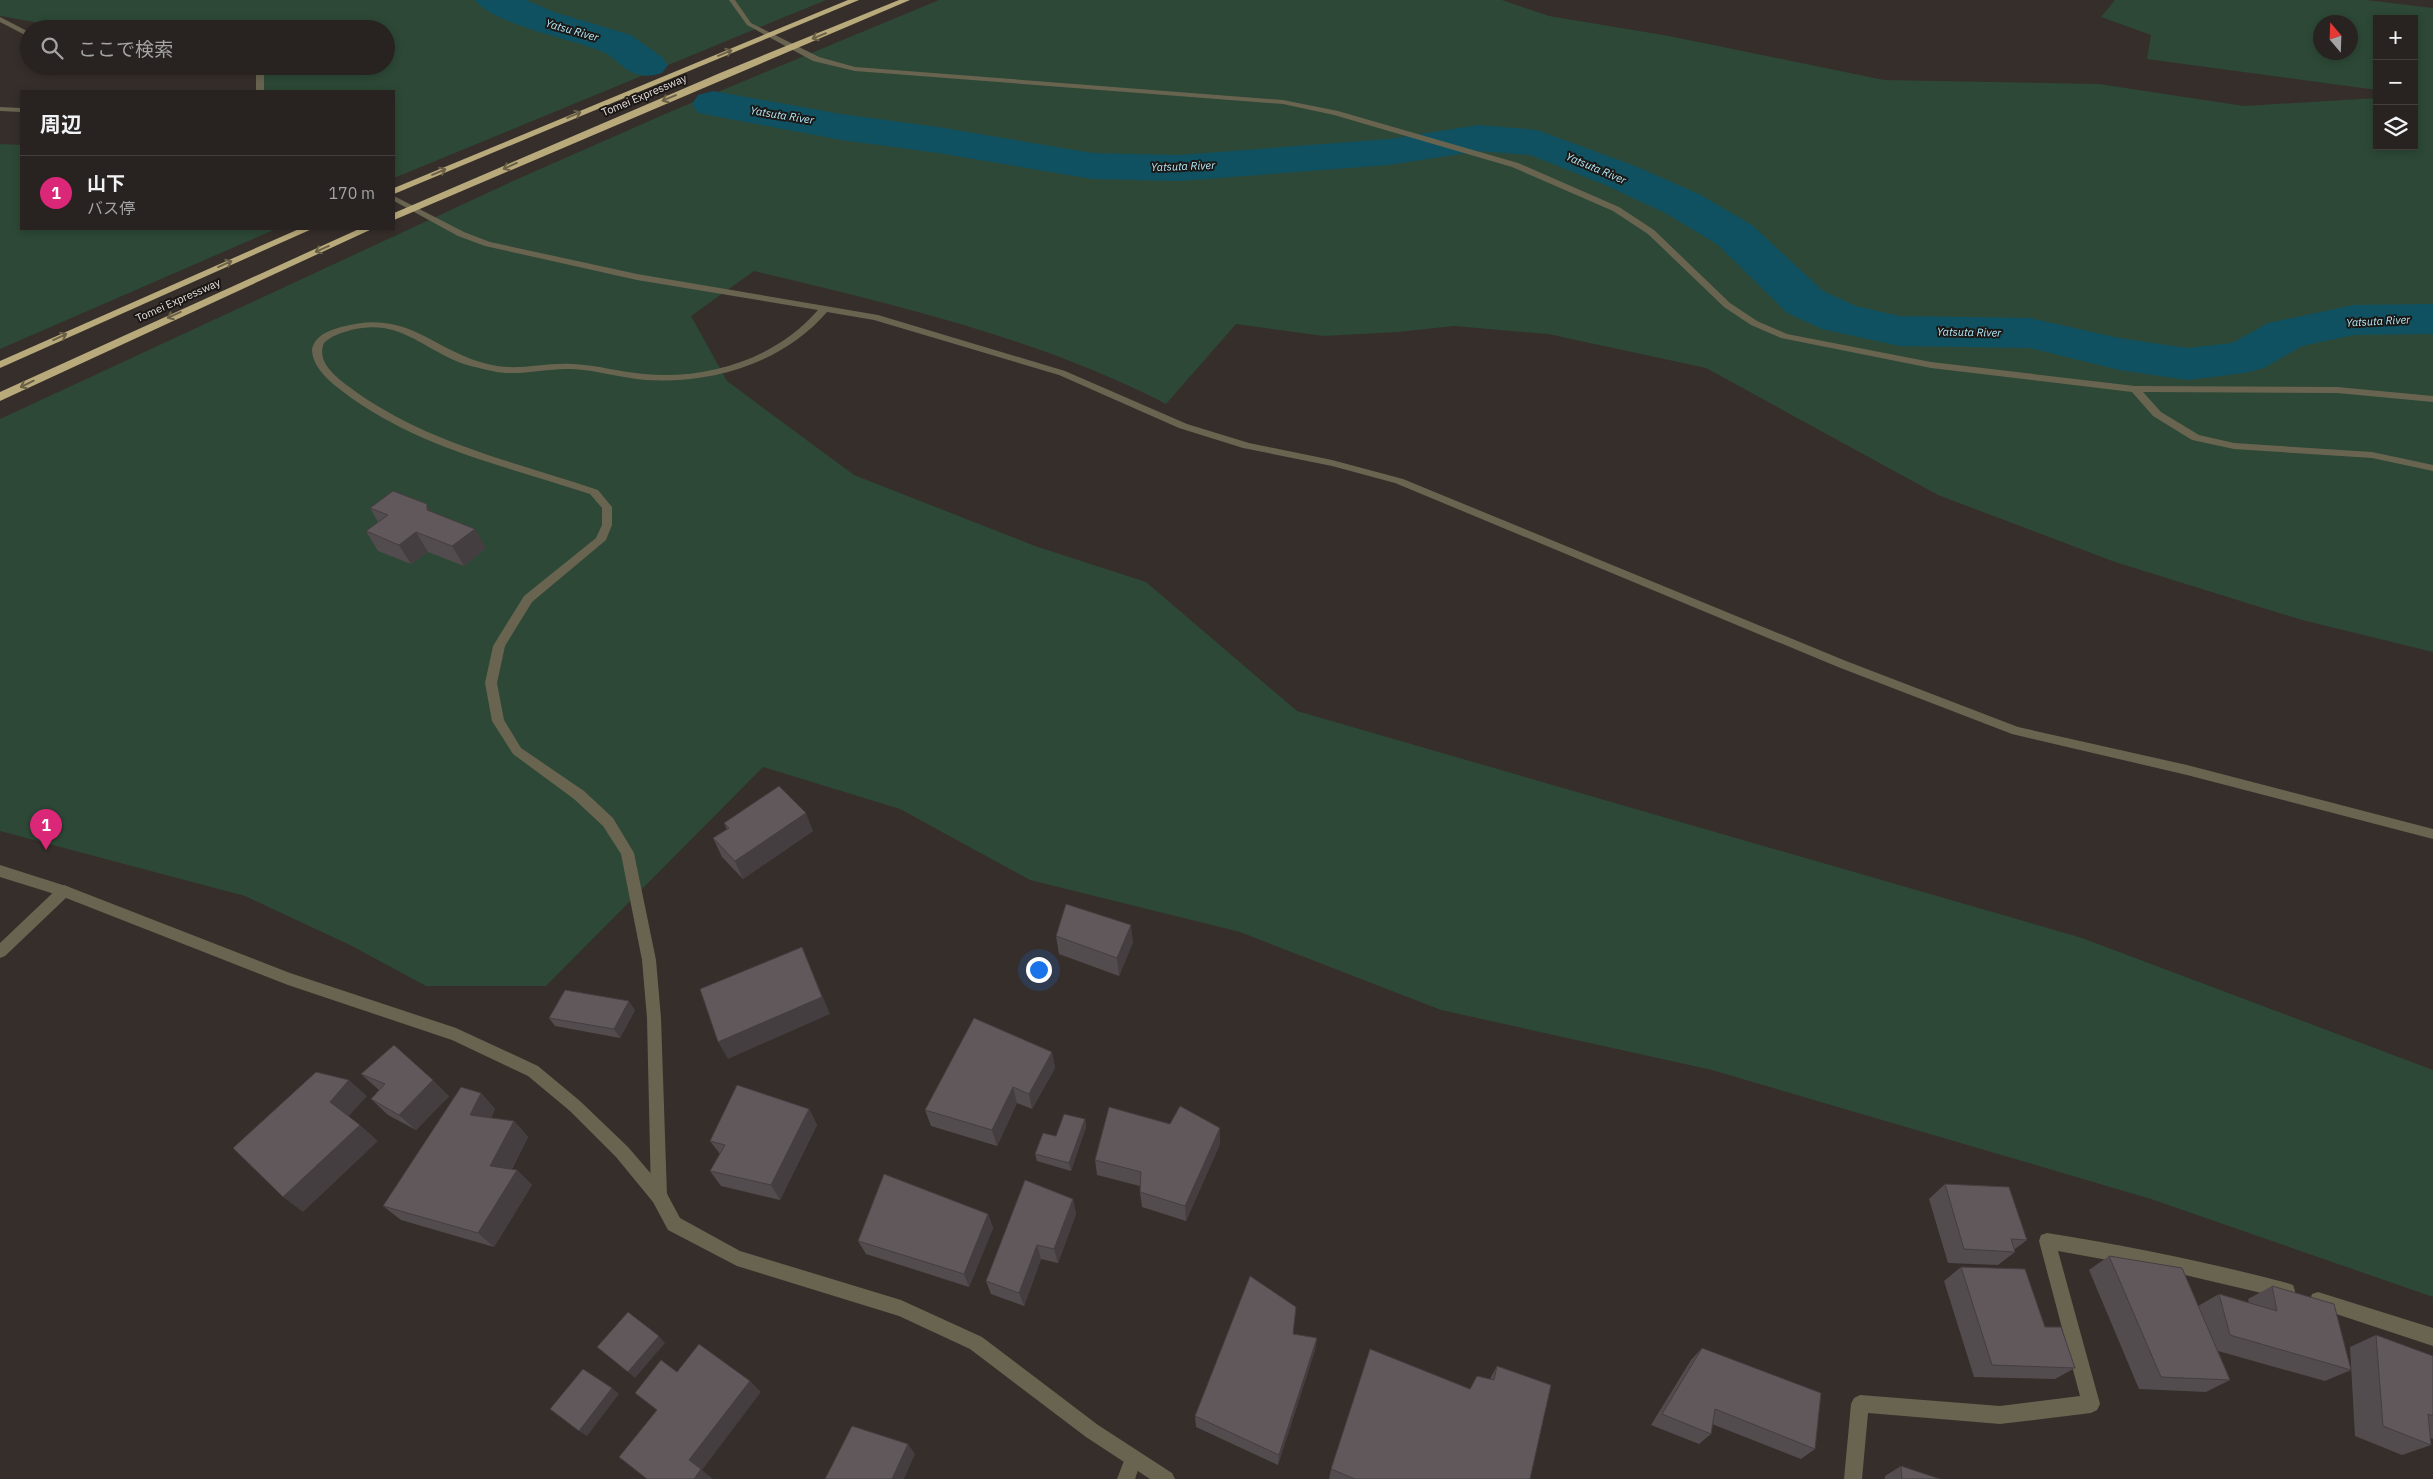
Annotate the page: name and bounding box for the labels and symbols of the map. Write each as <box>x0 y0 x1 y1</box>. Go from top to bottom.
north arrow <box>2313 15 2358 60</box>
water label: Yatsu River <box>544 16 601 44</box>
one-way arrow <box>812 31 827 41</box>
one-way arrow <box>717 47 732 57</box>
street label: Tomei Expressway <box>599 71 689 119</box>
one-way arrow <box>662 94 677 104</box>
water label: Yatsuta River <box>749 103 816 127</box>
one-way arrow <box>567 109 582 118</box>
water label: Yatsuta River <box>1564 149 1629 187</box>
water label: Yatsuta River <box>1151 158 1216 174</box>
one-way arrow <box>503 162 518 172</box>
one-way arrow <box>431 167 446 177</box>
one-way arrow <box>315 244 330 254</box>
one-way arrow <box>217 259 232 269</box>
street label: Tomei Expressway <box>133 275 223 325</box>
one-way arrow <box>167 311 182 321</box>
water label: Yatsuta River <box>2346 312 2411 330</box>
water label: Yatsuta River <box>1937 324 2002 340</box>
one-way arrow <box>52 332 67 341</box>
one-way arrow <box>20 380 35 389</box>
pin: 1 <box>30 809 62 850</box>
your location <box>1026 957 1052 983</box>

